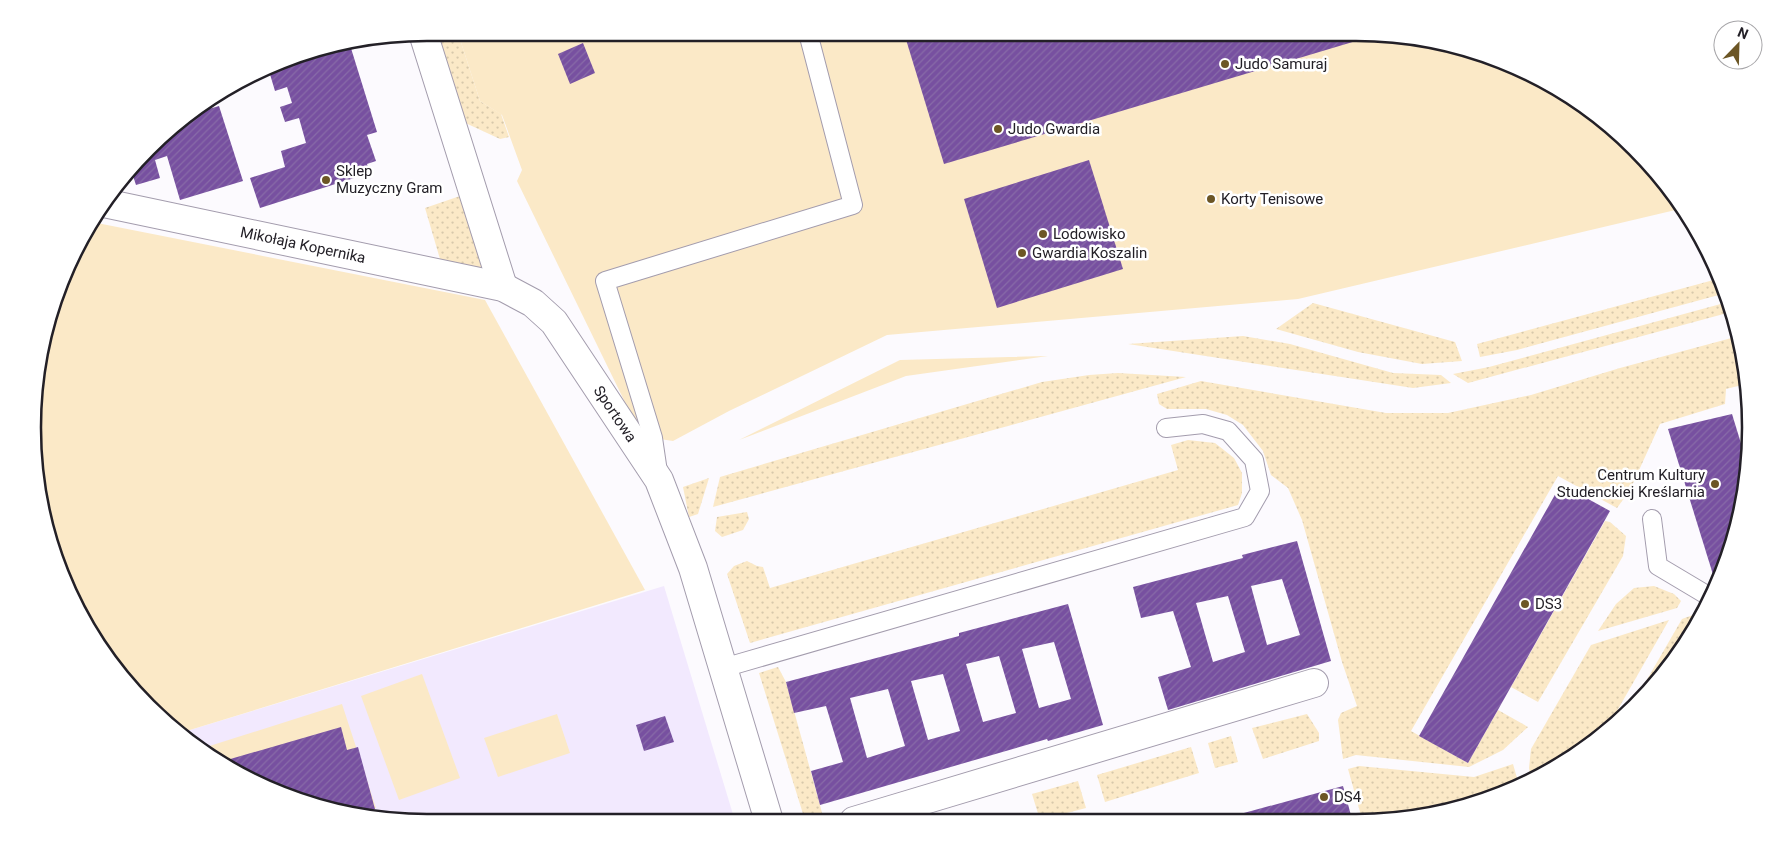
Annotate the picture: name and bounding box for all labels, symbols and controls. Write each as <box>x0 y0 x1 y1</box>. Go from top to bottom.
north arrow <box>1713 20 1763 70</box>
text: N <box>1735 24 1751 42</box>
place label: Judo Samuraj <box>1235 55 1327 73</box>
marker: Judo Samuraj <box>1219 58 1231 70</box>
place label: Judo Gwardia <box>1008 120 1100 138</box>
marker: Judo Gwardia <box>992 123 1004 135</box>
place label: Sklep Muzyczny Gram <box>336 162 443 197</box>
marker: Sklep Muzyczny Gram <box>320 174 332 186</box>
place label: Korty Tenisowe <box>1221 190 1323 208</box>
marker: Korty Tenisowe <box>1205 193 1217 205</box>
street label: Mikołaja Kopernika <box>239 223 367 267</box>
place label: Lodowisko <box>1053 225 1125 243</box>
marker: Lodowisko <box>1037 228 1049 240</box>
place label: Gwardia Koszalin <box>1032 244 1147 262</box>
marker: Gwardia Koszalin <box>1016 247 1028 259</box>
street label: Sportowa <box>590 382 640 446</box>
place label: Centrum Kultury Studenckiej Kreślarnia <box>1557 466 1705 501</box>
marker: Centrum Kultury Studenckiej Kreślarnia <box>1709 478 1721 490</box>
place label: DS3 <box>1535 595 1562 613</box>
marker: DS3 <box>1519 598 1531 610</box>
place label: DS4 <box>1334 788 1362 806</box>
marker: DS4 <box>1318 791 1330 803</box>

